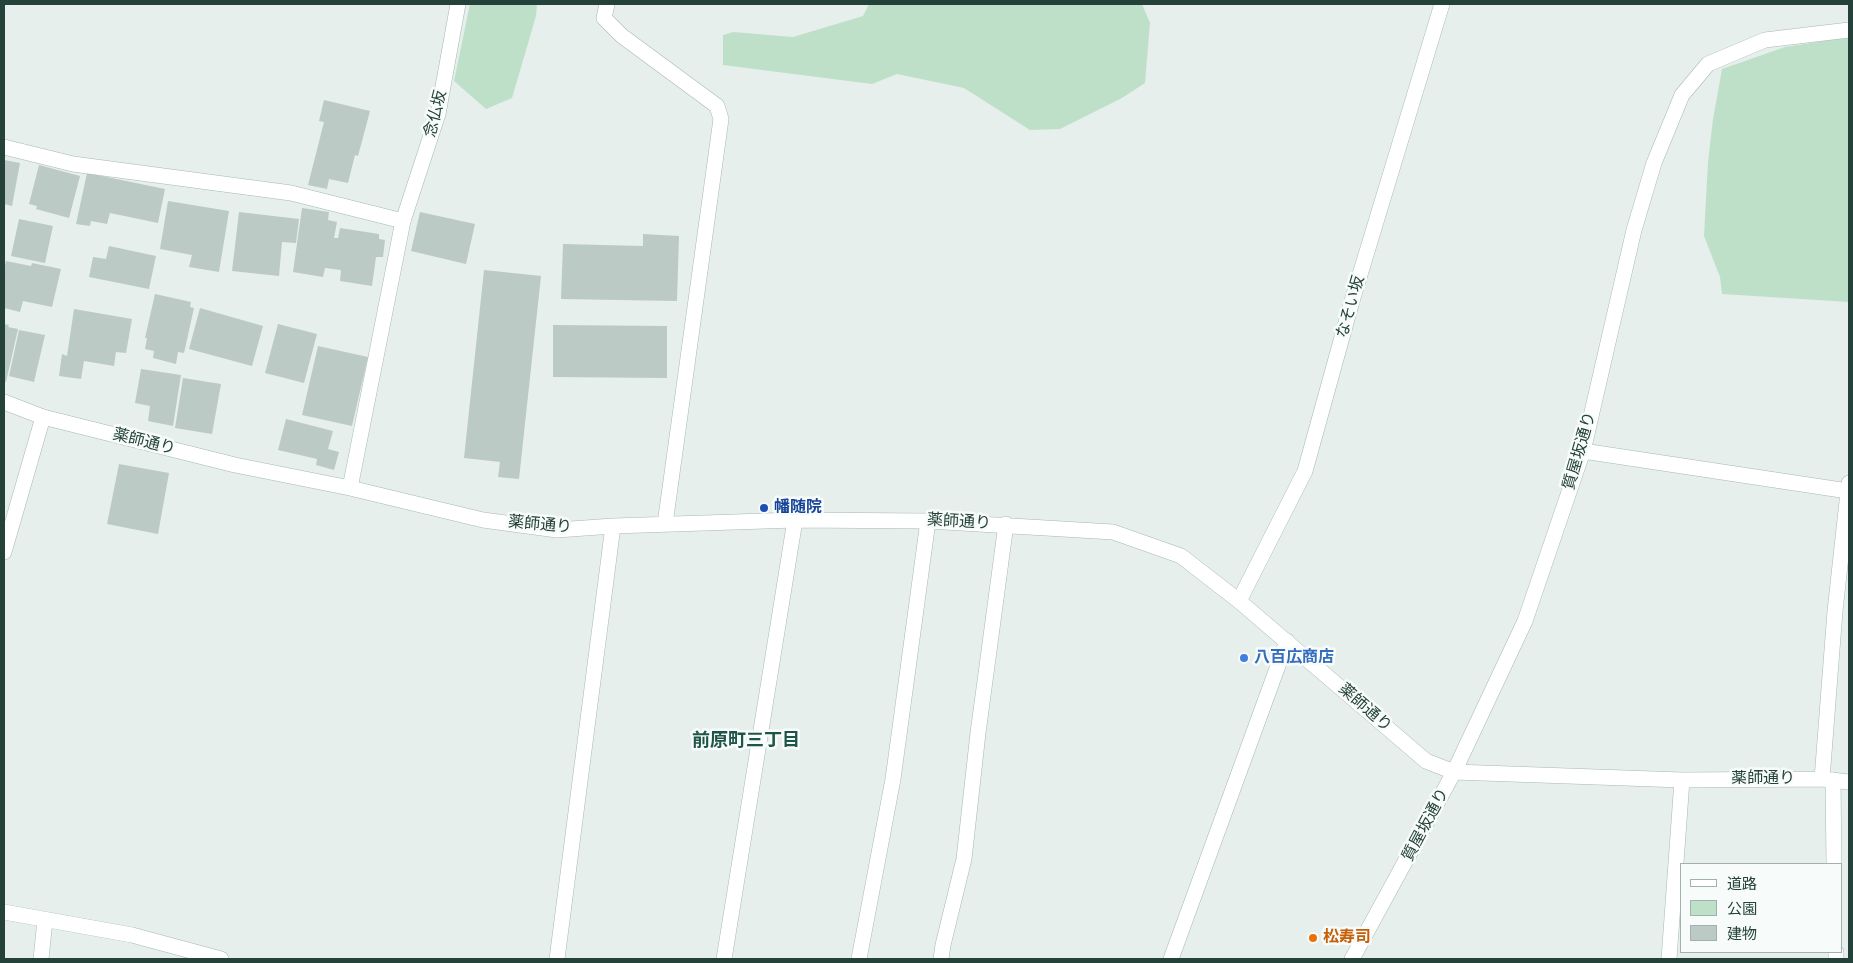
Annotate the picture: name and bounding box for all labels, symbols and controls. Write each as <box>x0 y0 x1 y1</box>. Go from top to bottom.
street label: 念仏坂 <box>421 88 451 140</box>
street label: なそい坂 <box>1333 274 1369 340</box>
street label: 質屋坂通り <box>1560 410 1600 492</box>
street label: 薬師通り <box>111 425 177 459</box>
place label: 幡随院 <box>774 498 822 518</box>
marker: 幡随院 <box>758 502 770 514</box>
street label: 薬師通り <box>927 511 991 533</box>
street label: 薬師通り <box>507 513 573 537</box>
place label: 八百広商店 <box>1254 648 1334 668</box>
marker: 八百広商店 <box>1238 652 1250 664</box>
street label: 薬師通り <box>1335 680 1395 736</box>
district label: 前原町三丁目 <box>692 730 800 752</box>
street label: 薬師通り <box>1731 769 1795 789</box>
street label: 質屋坂通り <box>1399 785 1453 865</box>
legend <box>1680 863 1843 953</box>
text: 道路 <box>1727 873 1757 894</box>
text: 公園 <box>1727 898 1757 919</box>
text: 建物 <box>1727 923 1757 944</box>
place label: 松寿司 <box>1323 928 1371 948</box>
marker: 松寿司 <box>1307 932 1319 944</box>

